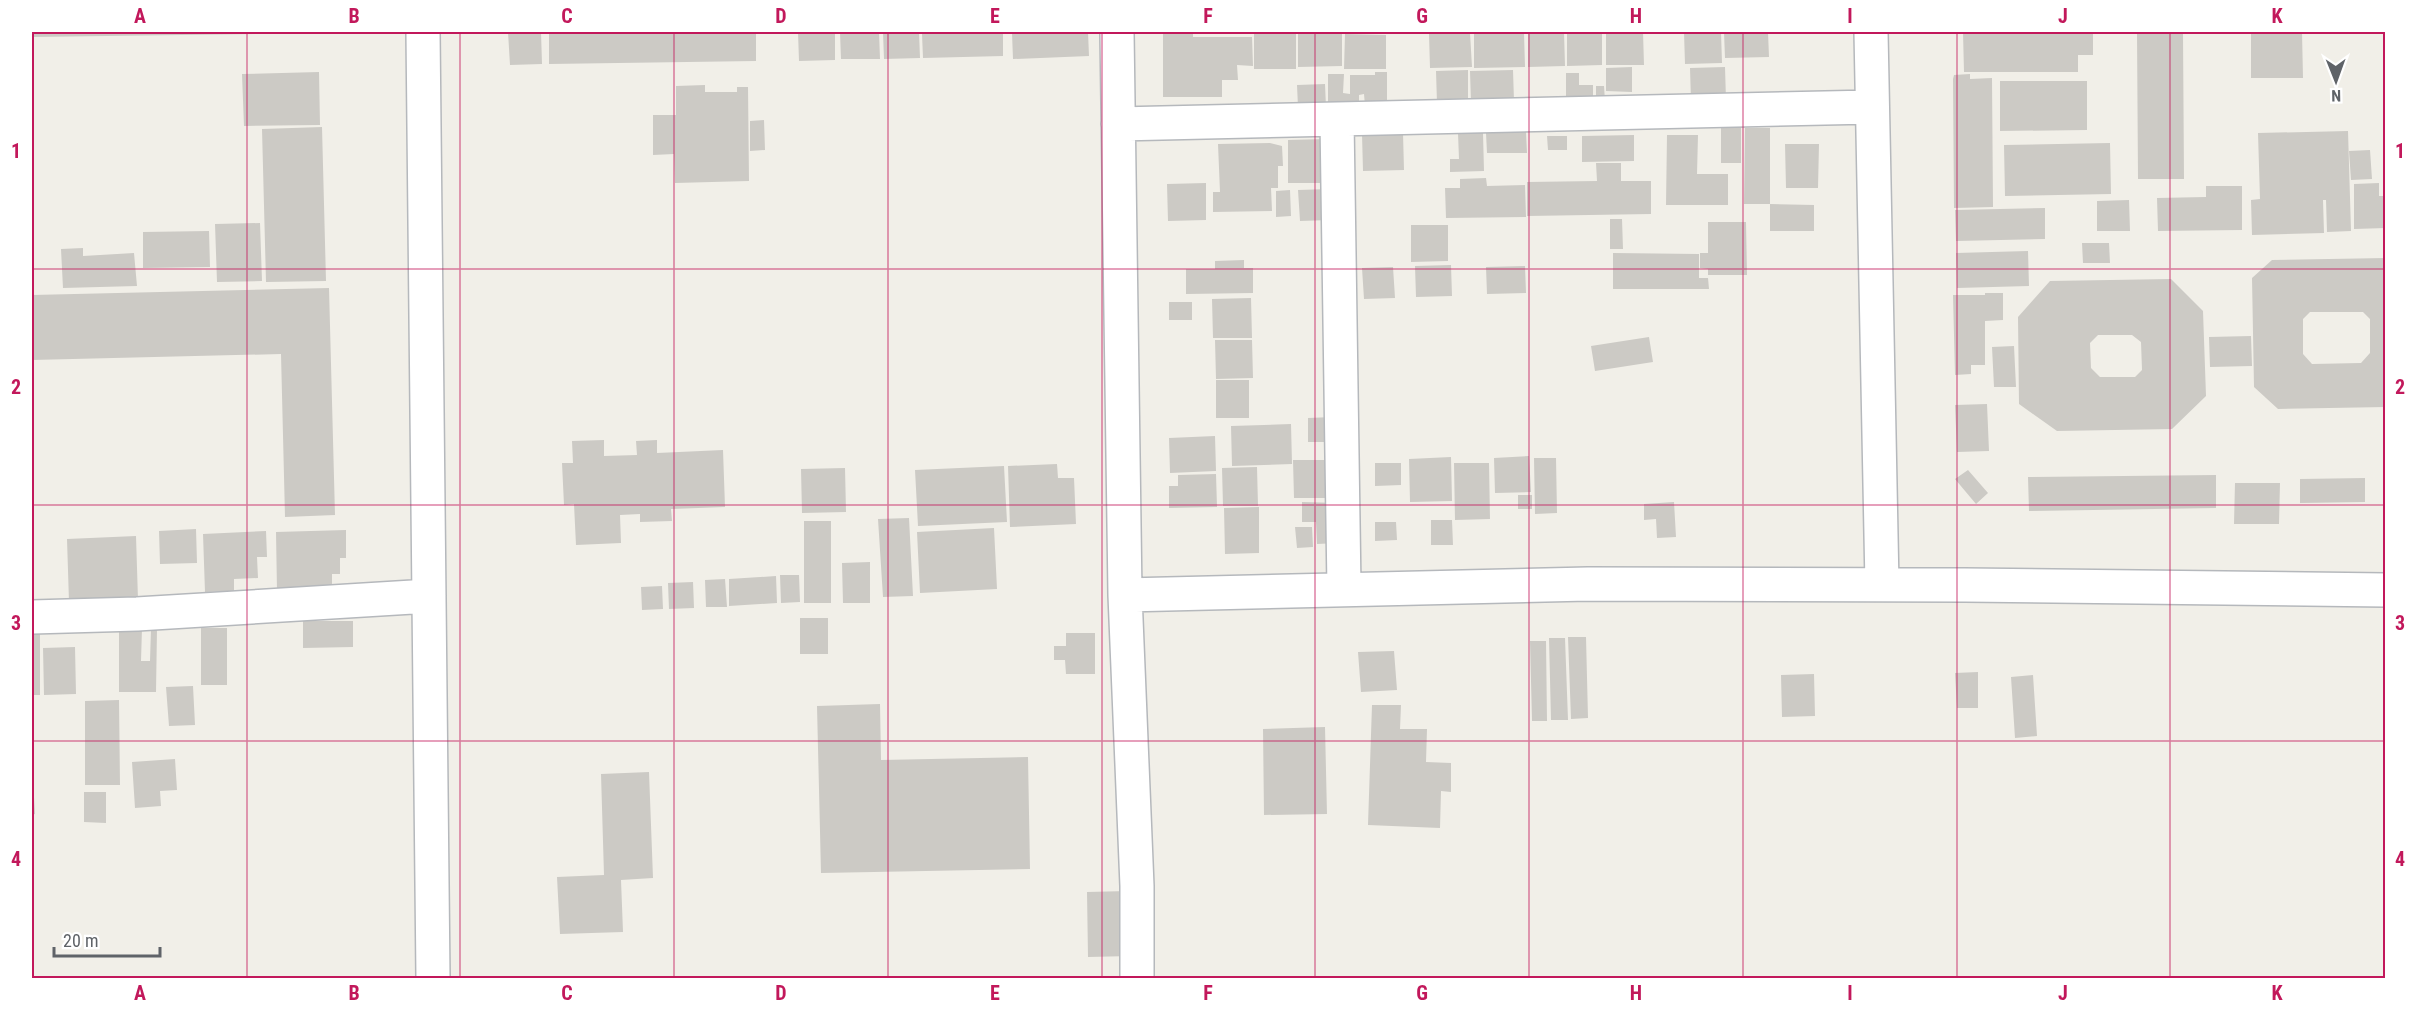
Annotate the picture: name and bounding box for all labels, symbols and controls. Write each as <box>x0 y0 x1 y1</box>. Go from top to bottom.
text: A <box>134 4 146 28</box>
text: B <box>348 4 360 28</box>
text: C <box>561 4 573 28</box>
text: D <box>775 4 787 28</box>
text: E <box>990 4 1000 28</box>
text: F <box>1203 4 1213 28</box>
text: G <box>1416 4 1428 28</box>
text: H <box>1630 4 1642 28</box>
text: I <box>1847 4 1853 28</box>
text: J <box>2058 4 2068 28</box>
text: K <box>2271 4 2283 28</box>
north arrow <box>2306 51 2366 111</box>
text: N <box>2331 86 2341 105</box>
text: 1 <box>11 139 21 163</box>
text: 1 <box>2395 139 2405 163</box>
text: 2 <box>11 375 21 399</box>
text: 2 <box>2395 375 2405 399</box>
text: 3 <box>11 611 21 635</box>
text: 3 <box>2395 611 2405 635</box>
text: 4 <box>11 847 21 871</box>
text: 4 <box>2395 847 2405 871</box>
scale bar <box>54 920 160 958</box>
text: 20 m <box>63 930 98 951</box>
text: A <box>134 981 146 1005</box>
text: B <box>348 981 360 1005</box>
text: C <box>561 981 573 1005</box>
text: D <box>775 981 787 1005</box>
text: E <box>990 981 1000 1005</box>
text: F <box>1203 981 1213 1005</box>
text: G <box>1416 981 1428 1005</box>
text: H <box>1630 981 1642 1005</box>
text: I <box>1847 981 1853 1005</box>
text: J <box>2058 981 2068 1005</box>
text: K <box>2271 981 2283 1005</box>

